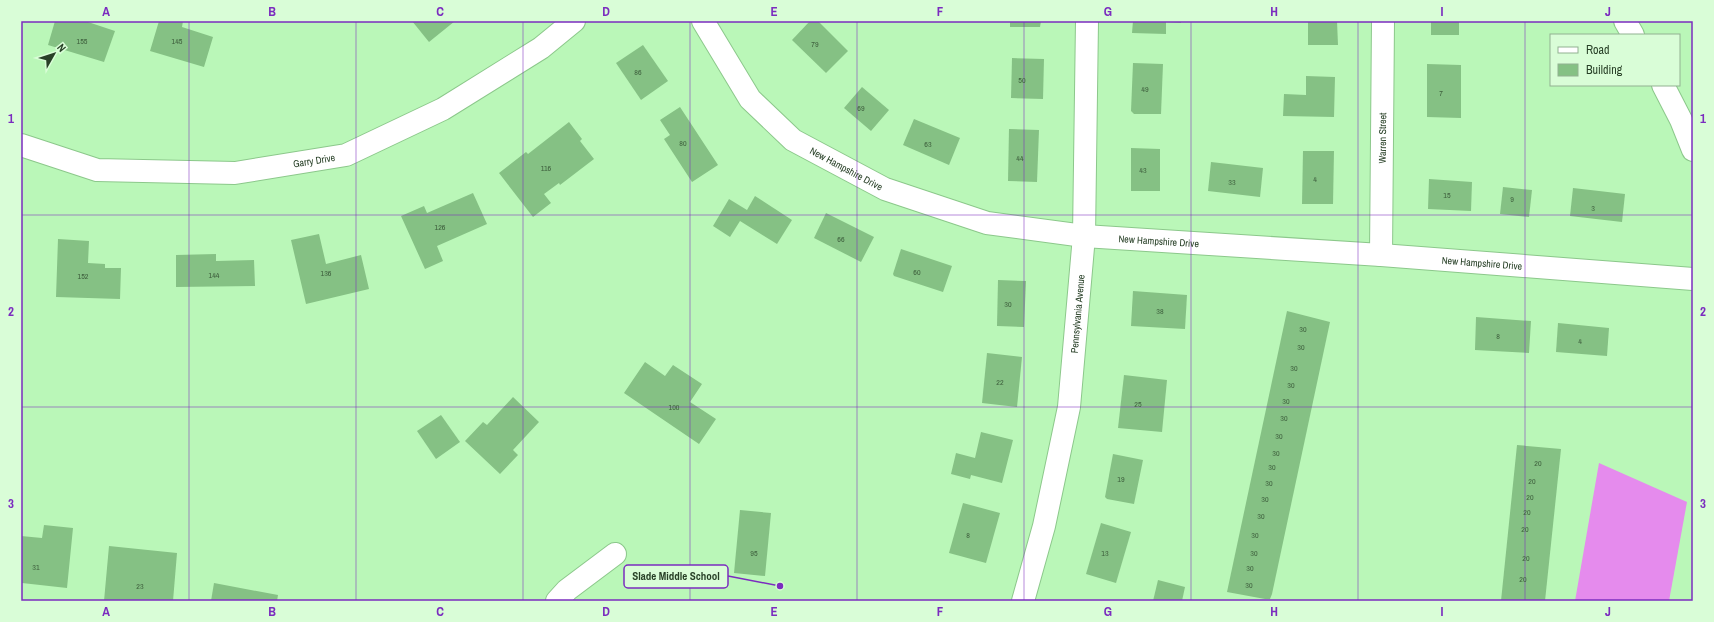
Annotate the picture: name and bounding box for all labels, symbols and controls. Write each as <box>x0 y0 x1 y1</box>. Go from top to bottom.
text: A <box>102 3 110 20</box>
text: B <box>268 3 276 20</box>
text: C <box>436 3 444 20</box>
text: D <box>602 3 610 20</box>
text: E <box>770 3 778 20</box>
text: F <box>937 3 944 20</box>
text: G <box>1104 3 1112 20</box>
text: H <box>1270 3 1278 20</box>
text: I <box>1441 3 1444 20</box>
text: J <box>1605 3 1611 20</box>
north arrow <box>34 34 74 74</box>
legend <box>1550 34 1680 86</box>
house number: 155 <box>77 36 88 46</box>
house number: 145 <box>172 36 183 46</box>
house number: 79 <box>811 39 819 49</box>
text: N <box>54 41 69 55</box>
text: Road <box>1586 42 1610 58</box>
text: Building <box>1586 62 1623 78</box>
house number: 86 <box>634 67 642 77</box>
house number: 50 <box>1018 75 1026 85</box>
house number: 49 <box>1141 84 1149 94</box>
house number: 7 <box>1439 88 1443 98</box>
house number: 69 <box>857 103 865 113</box>
text: 1 <box>8 110 14 127</box>
text: 1 <box>1700 110 1706 127</box>
street label: Warren Street <box>1376 112 1389 163</box>
house number: 80 <box>679 138 687 148</box>
house number: 63 <box>924 139 932 149</box>
street label: New Hampshire Drive <box>808 144 885 194</box>
street label: Garry Drive <box>292 151 336 171</box>
house number: 44 <box>1016 153 1024 163</box>
house number: 116 <box>541 163 552 173</box>
house number: 43 <box>1139 165 1147 175</box>
house number: 4 <box>1313 174 1317 184</box>
house number: 33 <box>1228 177 1236 187</box>
house number: 15 <box>1443 190 1451 200</box>
house number: 9 <box>1510 194 1514 204</box>
house number: 3 <box>1591 203 1595 213</box>
house number: 126 <box>435 222 446 232</box>
street label: New Hampshire Drive <box>1118 232 1200 250</box>
house number: 66 <box>837 234 845 244</box>
street label: New Hampshire Drive <box>1441 254 1523 273</box>
house number: 60 <box>913 267 921 277</box>
house number: 136 <box>321 268 332 278</box>
house number: 144 <box>209 270 220 280</box>
house number: 152 <box>78 271 89 281</box>
street label: Pennsylvania Avenue <box>1068 274 1088 354</box>
house number: 30 <box>1004 299 1012 309</box>
text: 2 <box>8 303 14 320</box>
text: 2 <box>1700 303 1706 320</box>
house number: 38 <box>1156 306 1164 316</box>
house number: 30 <box>1299 324 1307 334</box>
house number: 8 <box>1496 331 1500 341</box>
house number: 4 <box>1578 336 1582 346</box>
house number: 30 <box>1297 342 1305 352</box>
house number: 30 <box>1290 363 1298 373</box>
house number: 22 <box>996 377 1004 387</box>
house number: 30 <box>1287 380 1295 390</box>
house number: 30 <box>1282 396 1290 406</box>
house number: 25 <box>1134 399 1142 409</box>
house number: 100 <box>669 402 680 412</box>
house number: 30 <box>1280 413 1288 423</box>
house number: 30 <box>1275 431 1283 441</box>
house number: 30 <box>1272 448 1280 458</box>
house number: 20 <box>1534 458 1542 468</box>
house number: 30 <box>1268 462 1276 472</box>
house number: 19 <box>1117 474 1125 484</box>
house number: 20 <box>1528 476 1536 486</box>
house number: 30 <box>1265 478 1273 488</box>
house number: 20 <box>1526 492 1534 502</box>
house number: 30 <box>1261 494 1269 504</box>
text: 3 <box>8 495 14 512</box>
text: 3 <box>1700 495 1706 512</box>
house number: 20 <box>1523 507 1531 517</box>
house number: 30 <box>1257 511 1265 521</box>
house number: 20 <box>1521 524 1529 534</box>
house number: 8 <box>966 530 970 540</box>
house number: 30 <box>1251 530 1259 540</box>
house number: 95 <box>750 548 758 558</box>
house number: 13 <box>1101 548 1109 558</box>
house number: 30 <box>1250 548 1258 558</box>
house number: 20 <box>1522 553 1530 563</box>
house number: 31 <box>32 562 40 572</box>
house number: 30 <box>1246 563 1254 573</box>
callout: Slade Middle School <box>624 565 728 588</box>
text: Slade Middle School <box>632 569 720 583</box>
house number: 20 <box>1519 574 1527 584</box>
house number: 30 <box>1245 580 1253 590</box>
house number: 23 <box>136 581 144 591</box>
text: A <box>102 603 110 620</box>
text: B <box>268 603 276 620</box>
text: C <box>436 603 444 620</box>
text: D <box>602 603 610 620</box>
text: E <box>770 603 778 620</box>
text: F <box>937 603 944 620</box>
text: G <box>1104 603 1112 620</box>
text: H <box>1270 603 1278 620</box>
text: I <box>1441 603 1444 620</box>
text: J <box>1605 603 1611 620</box>

